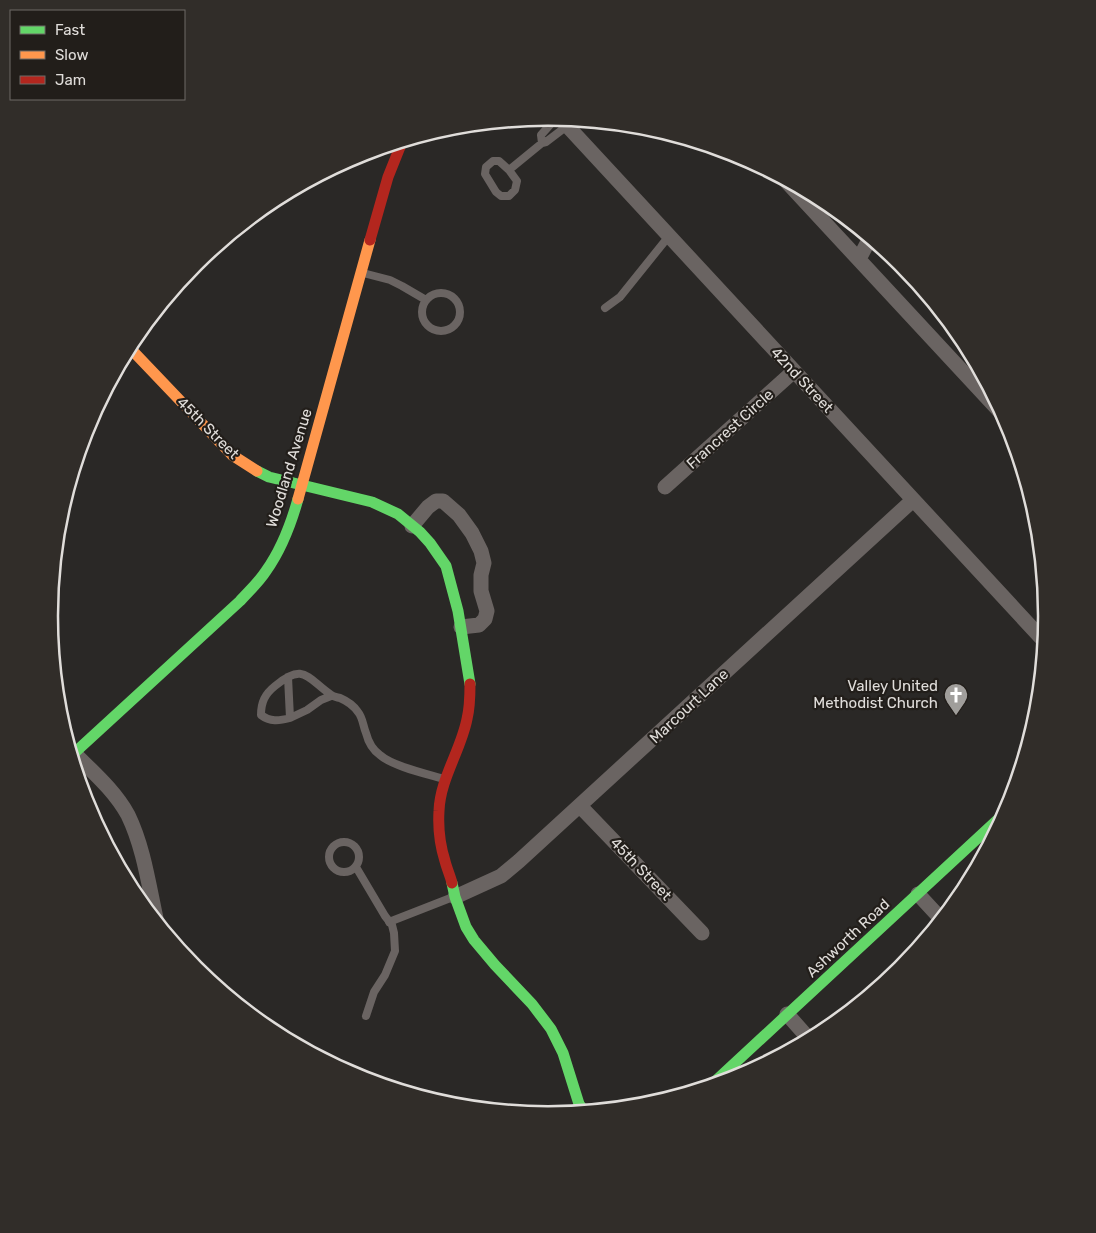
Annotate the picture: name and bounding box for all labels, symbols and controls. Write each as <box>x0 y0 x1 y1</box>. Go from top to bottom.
legend <box>10 10 185 100</box>
text: Fast <box>55 21 85 39</box>
text: Slow <box>55 46 88 64</box>
text: Jam <box>55 71 86 89</box>
street label: 42nd Street <box>767 343 837 417</box>
street label: Francrest Circle <box>683 385 777 473</box>
street label: 45th Street <box>173 393 243 463</box>
street label: Woodland Avenue <box>262 406 316 530</box>
street label: Marcourt Lane <box>646 665 732 747</box>
place label: Valley United Methodist Church <box>813 677 938 712</box>
church icon: Valley United Methodist Church <box>943 682 969 716</box>
street label: 45th Street <box>607 834 675 904</box>
street label: Ashworth Road <box>803 895 893 981</box>

